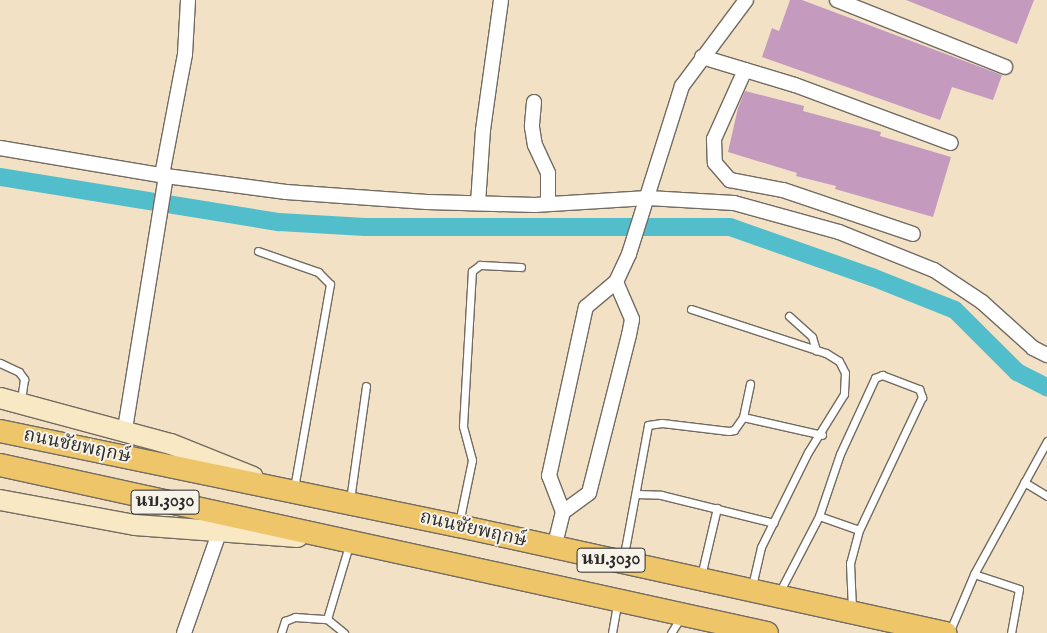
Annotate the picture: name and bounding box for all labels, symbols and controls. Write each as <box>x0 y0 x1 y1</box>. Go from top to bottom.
street label: ถนนชัยพฤกษ์ <box>21 425 133 469</box>
road number: นบ.3030 <box>130 487 200 518</box>
street label: ถนนชัยพฤกษ์ <box>417 507 529 553</box>
road number: นบ.3030 <box>576 544 646 576</box>

